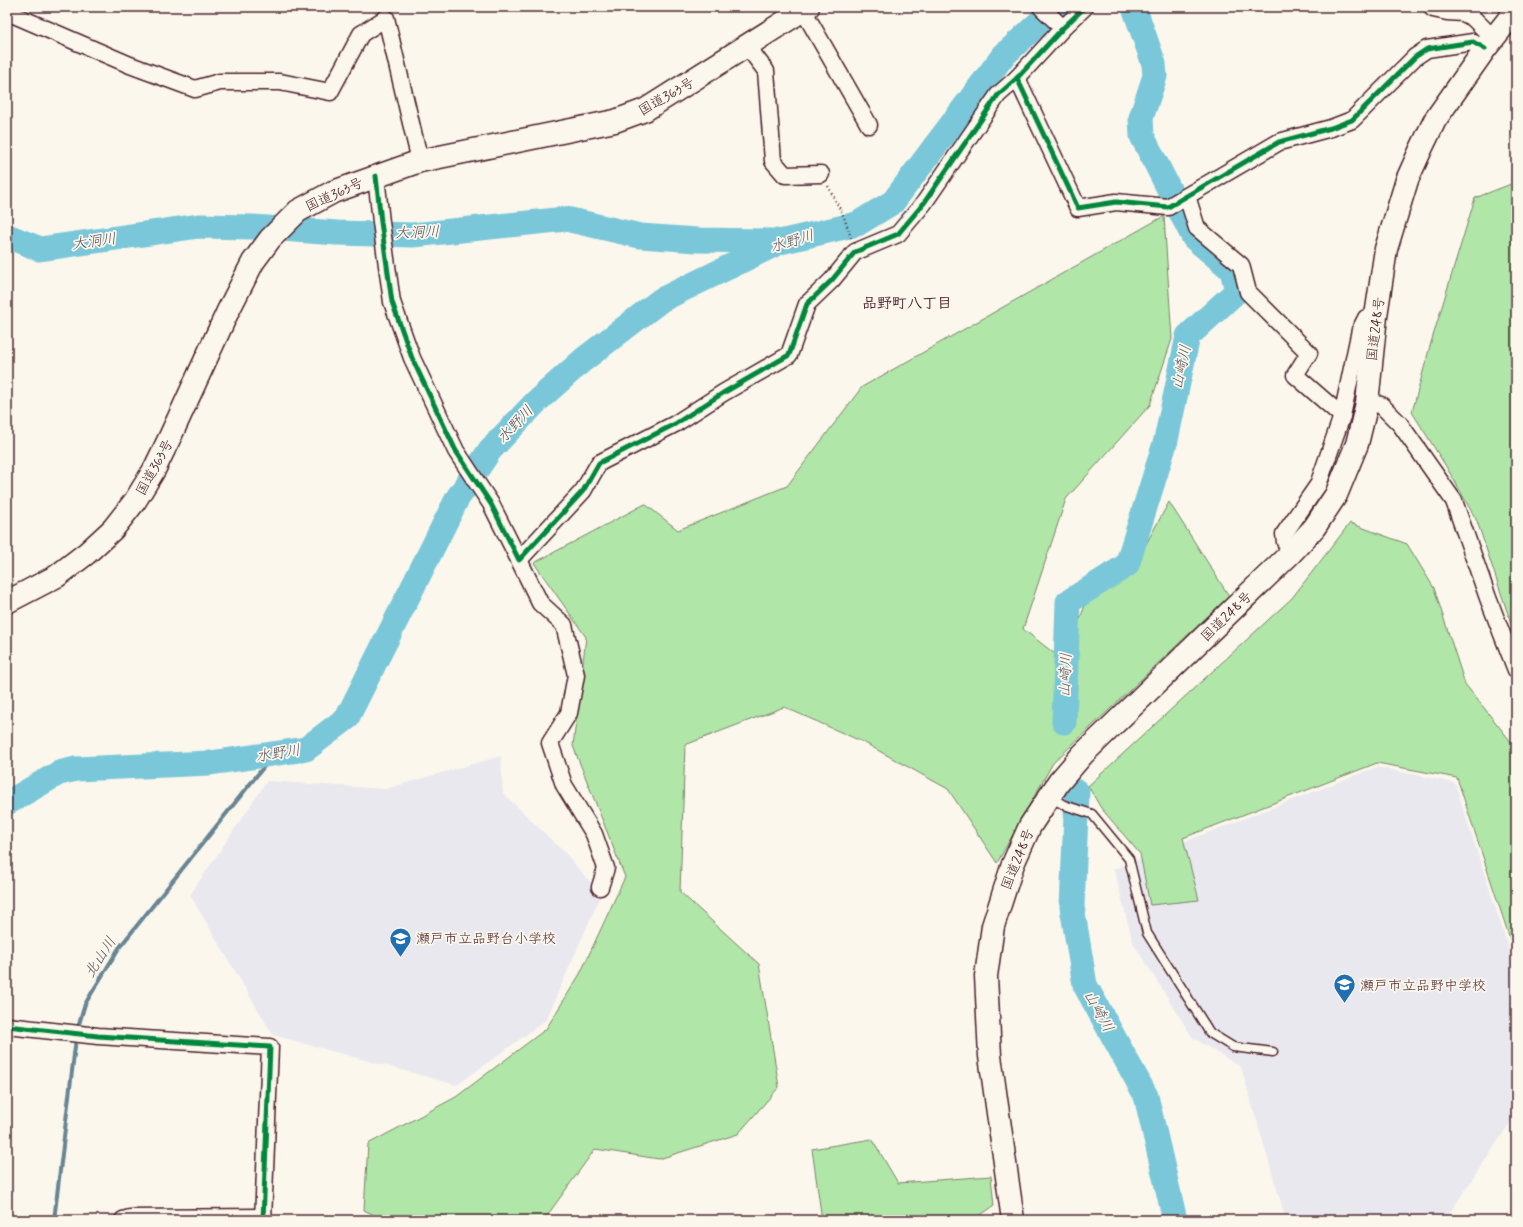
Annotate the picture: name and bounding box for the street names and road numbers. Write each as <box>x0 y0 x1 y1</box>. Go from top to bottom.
street label: 国道363号 <box>635 74 698 120</box>
street label: 国道363号 <box>303 174 366 216</box>
street label: 国道248号 <box>1363 296 1389 362</box>
street label: 国道363号 <box>132 436 178 499</box>
street label: 国道248号 <box>1197 588 1256 646</box>
street label: 国道248号 <box>997 826 1038 893</box>

